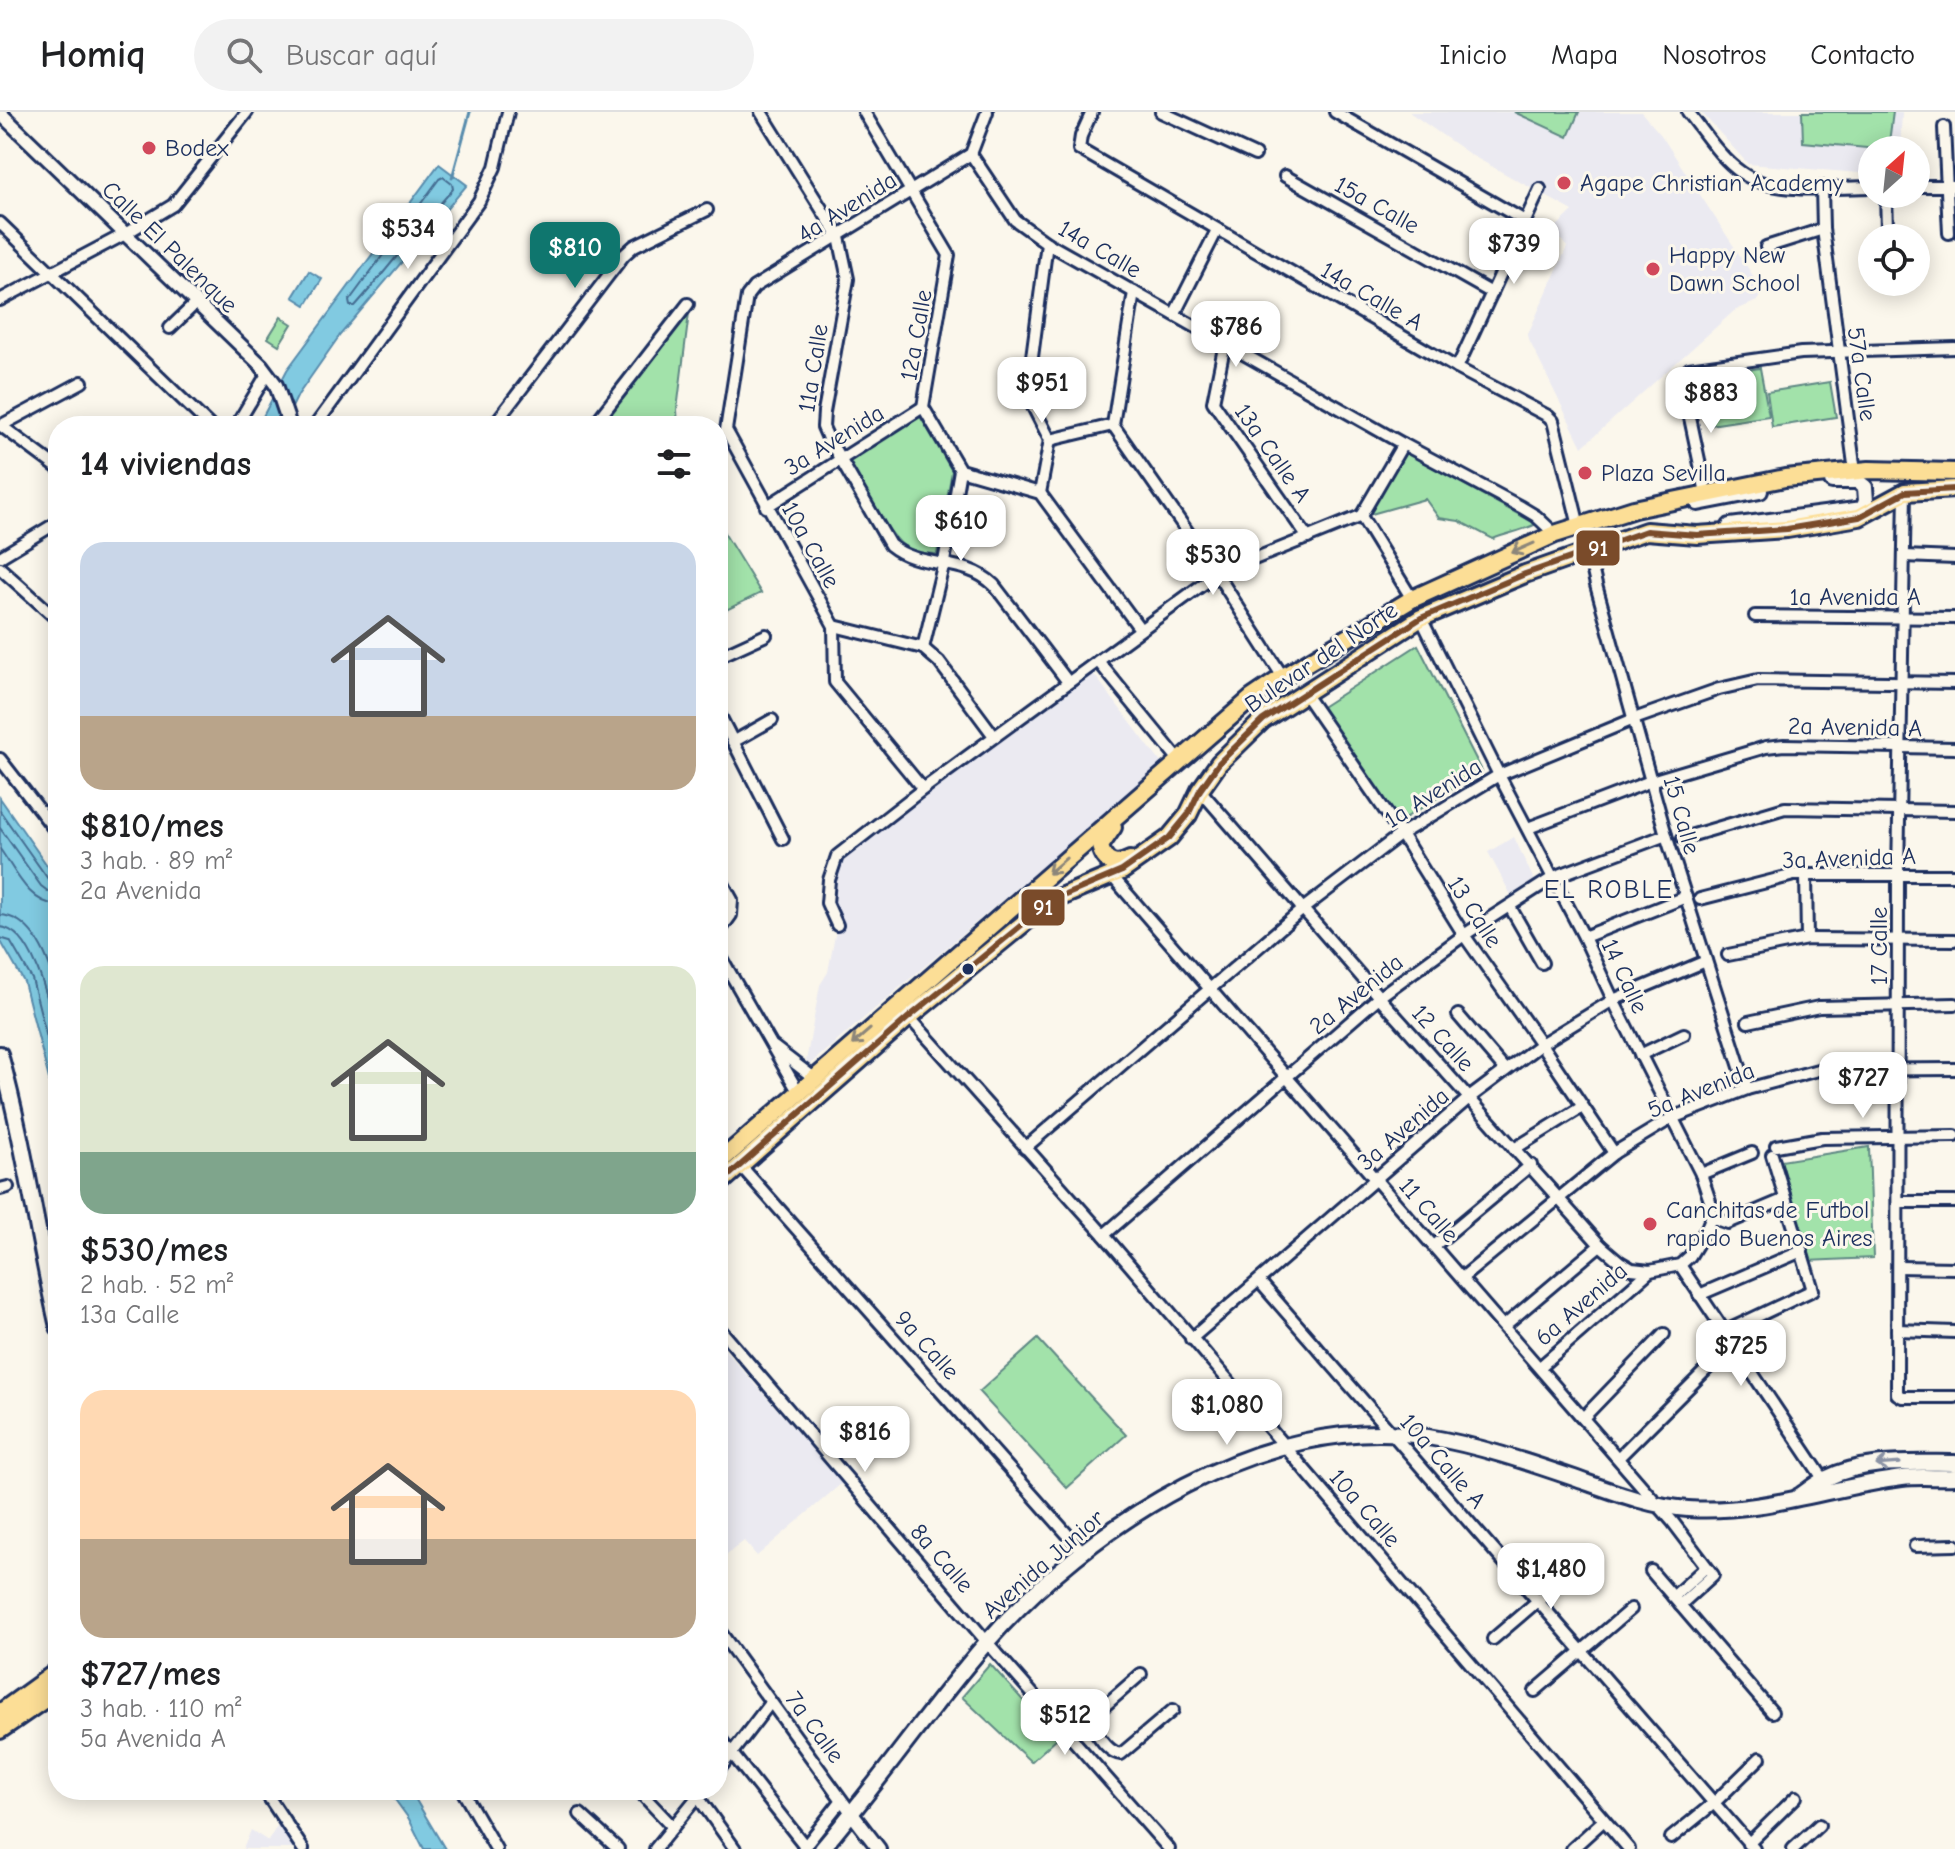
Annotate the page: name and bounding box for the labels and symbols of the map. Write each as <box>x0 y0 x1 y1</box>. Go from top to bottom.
place label: Bodex <box>165 134 229 162</box>
north arrow <box>1858 136 1930 208</box>
marker: Bodex <box>140 139 158 157</box>
street label: 4a Avenida <box>792 166 902 248</box>
place label: Agape Christian Academy <box>1580 169 1844 197</box>
street label: 15a Calle <box>1330 170 1424 240</box>
marker: Agape Christian Academy <box>1555 174 1573 192</box>
street label: Calle El Palenque <box>96 175 244 319</box>
pin: $534 <box>361 203 455 271</box>
street label: 14a Calle <box>1054 214 1146 284</box>
pin: $739 <box>1467 218 1561 286</box>
pin: $810 <box>528 222 622 290</box>
place label: Happy New Dawn School <box>1669 241 1800 297</box>
street label: 14a Calle A <box>1316 256 1428 336</box>
marker: Happy New Dawn School <box>1644 260 1662 278</box>
street label: 12a Calle <box>894 287 938 383</box>
pin: $786 <box>1189 301 1283 369</box>
street label: 11a Calle <box>792 322 834 414</box>
street label: 57a Calle <box>1842 325 1882 423</box>
pin: $951 <box>995 357 1089 425</box>
pin: $883 <box>1664 367 1758 435</box>
street label: 3a Avenida <box>779 398 889 482</box>
street label: 13a Calle A <box>1229 398 1317 508</box>
place label: Plaza Sevilla <box>1601 459 1726 487</box>
marker: Plaza Sevilla <box>1576 464 1594 482</box>
pin: $610 <box>914 495 1008 563</box>
street label: 10a Calle <box>776 497 846 593</box>
pin: $530 <box>1166 529 1260 597</box>
line badge: 91 <box>1575 529 1621 567</box>
text: 91 <box>1588 536 1608 562</box>
one-way arrow <box>1511 541 1536 556</box>
street label: 1a Avenida A <box>1789 583 1921 611</box>
street label: Bulevar del Norte <box>1239 596 1403 718</box>
street label: 2a Avenida A <box>1788 712 1922 742</box>
street label: 1a Avenida <box>1379 752 1487 834</box>
street label: 15 Calle <box>1657 773 1707 857</box>
street label: 3a Avenida A <box>1782 842 1916 874</box>
one-way arrow <box>1048 857 1068 875</box>
street label: 13 Calle <box>1442 871 1508 953</box>
district label: EL ROBLE <box>1544 875 1674 905</box>
line badge: 91 <box>1020 888 1066 927</box>
text: 91 <box>1033 895 1053 921</box>
street label: 17 Calle <box>1865 907 1893 985</box>
street label: 14 Calle <box>1596 934 1654 1018</box>
street label: 2a Avenida <box>1304 948 1408 1040</box>
unlabelled marker <box>960 961 976 977</box>
street label: 12 Calle <box>1406 999 1480 1077</box>
one-way arrow <box>852 1028 872 1046</box>
pin: $727 <box>1816 1052 1910 1120</box>
street label: 5a Avenida <box>1643 1056 1759 1124</box>
street label: 3a Avenida <box>1352 1082 1454 1176</box>
street label: 11 Calle <box>1393 1172 1465 1248</box>
place label: Canchitas de Futbol rapido Buenos Aires <box>1666 1196 1873 1252</box>
marker: Canchitas de Futbol rapido Buenos Aires <box>1641 1215 1659 1233</box>
street label: 6a Avenida <box>1529 1256 1633 1352</box>
street label: 9a Calle <box>889 1305 965 1385</box>
pin: $725 <box>1694 1320 1788 1388</box>
pin: $1,080 <box>1162 1379 1292 1447</box>
pin: $816 <box>818 1406 912 1474</box>
street label: 10a Calle A <box>1394 1408 1492 1514</box>
one-way arrow <box>1875 1457 1902 1472</box>
street label: 10a Calle <box>1324 1463 1406 1553</box>
street label: Avenida Junior <box>977 1503 1110 1624</box>
street label: 8a Calle <box>904 1518 980 1598</box>
pin: $1,480 <box>1486 1543 1616 1611</box>
street label: 7a Calle <box>780 1686 850 1768</box>
pin: $512 <box>1018 1689 1112 1757</box>

